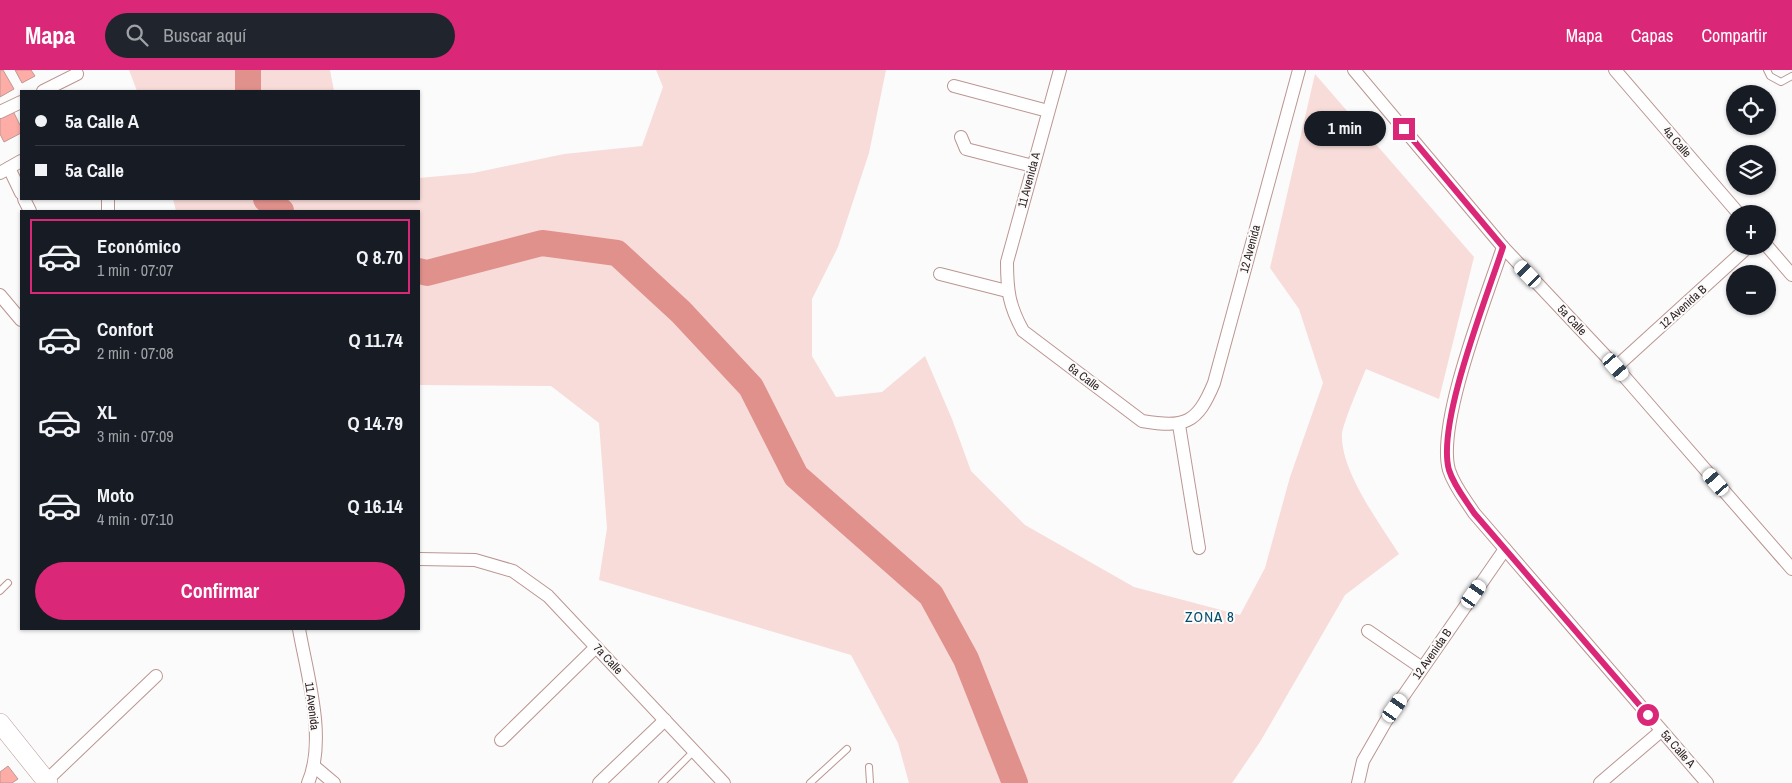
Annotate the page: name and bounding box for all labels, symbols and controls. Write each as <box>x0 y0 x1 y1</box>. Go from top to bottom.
search box <box>105 13 455 58</box>
text: Mapa <box>25 19 75 51</box>
icon: search <box>123 21 151 49</box>
text: Buscar aquí <box>163 22 246 48</box>
text: Mapa <box>1566 23 1603 48</box>
text: Capas <box>1631 23 1673 48</box>
text: Compartir <box>1701 23 1767 48</box>
map controls <box>1726 85 1776 315</box>
button: locate <box>1726 85 1776 135</box>
text: 5a Calle A <box>65 108 139 134</box>
callout: 1 min <box>1304 112 1386 146</box>
text: 1 min <box>1328 117 1362 139</box>
route end <box>1393 118 1415 140</box>
street label: 4a Calle <box>1659 123 1695 161</box>
button: layers <box>1726 145 1776 195</box>
street label: 11 Avenida A <box>1014 150 1044 210</box>
text: 5a Calle <box>65 157 124 183</box>
button: + <box>1726 205 1776 255</box>
street label: 12 Avenida <box>1236 223 1264 275</box>
text: Económico <box>97 233 181 259</box>
icon: car <box>37 234 82 279</box>
text: Q 8.70 <box>356 244 403 270</box>
car <box>1512 258 1543 290</box>
text: 1 min · 07:07 <box>97 259 174 281</box>
button: − <box>1726 265 1776 315</box>
street label: 12 Avenida B <box>1656 281 1710 332</box>
street label: 5a Calle <box>1554 301 1590 339</box>
text: Confort <box>97 316 153 342</box>
icon: car <box>37 317 82 362</box>
text: Q 11.74 <box>348 327 403 353</box>
text: 2 min · 07:08 <box>97 342 174 364</box>
car <box>1600 351 1631 383</box>
street label: 6a Calle <box>1065 360 1103 394</box>
text: XL <box>97 399 117 425</box>
icon: car <box>37 400 82 445</box>
text: Q 14.79 <box>348 410 403 436</box>
text: 3 min · 07:09 <box>97 425 174 447</box>
car <box>1700 466 1731 498</box>
text: Moto <box>97 482 134 508</box>
icon: car <box>37 483 82 528</box>
text: Q 16.14 <box>348 493 403 519</box>
text: 4 min · 07:10 <box>97 508 174 530</box>
button: Confirmar <box>35 562 405 620</box>
car <box>1459 577 1488 611</box>
district label: ZONA 8 <box>1185 606 1235 627</box>
street label: 12 Avenida B <box>1409 625 1456 683</box>
street label: 7a Calle <box>590 640 626 678</box>
street label: 11 Avenida <box>301 681 323 731</box>
car <box>1380 691 1409 725</box>
route start <box>1637 704 1659 726</box>
street label: 5a Calle A <box>1657 727 1699 772</box>

